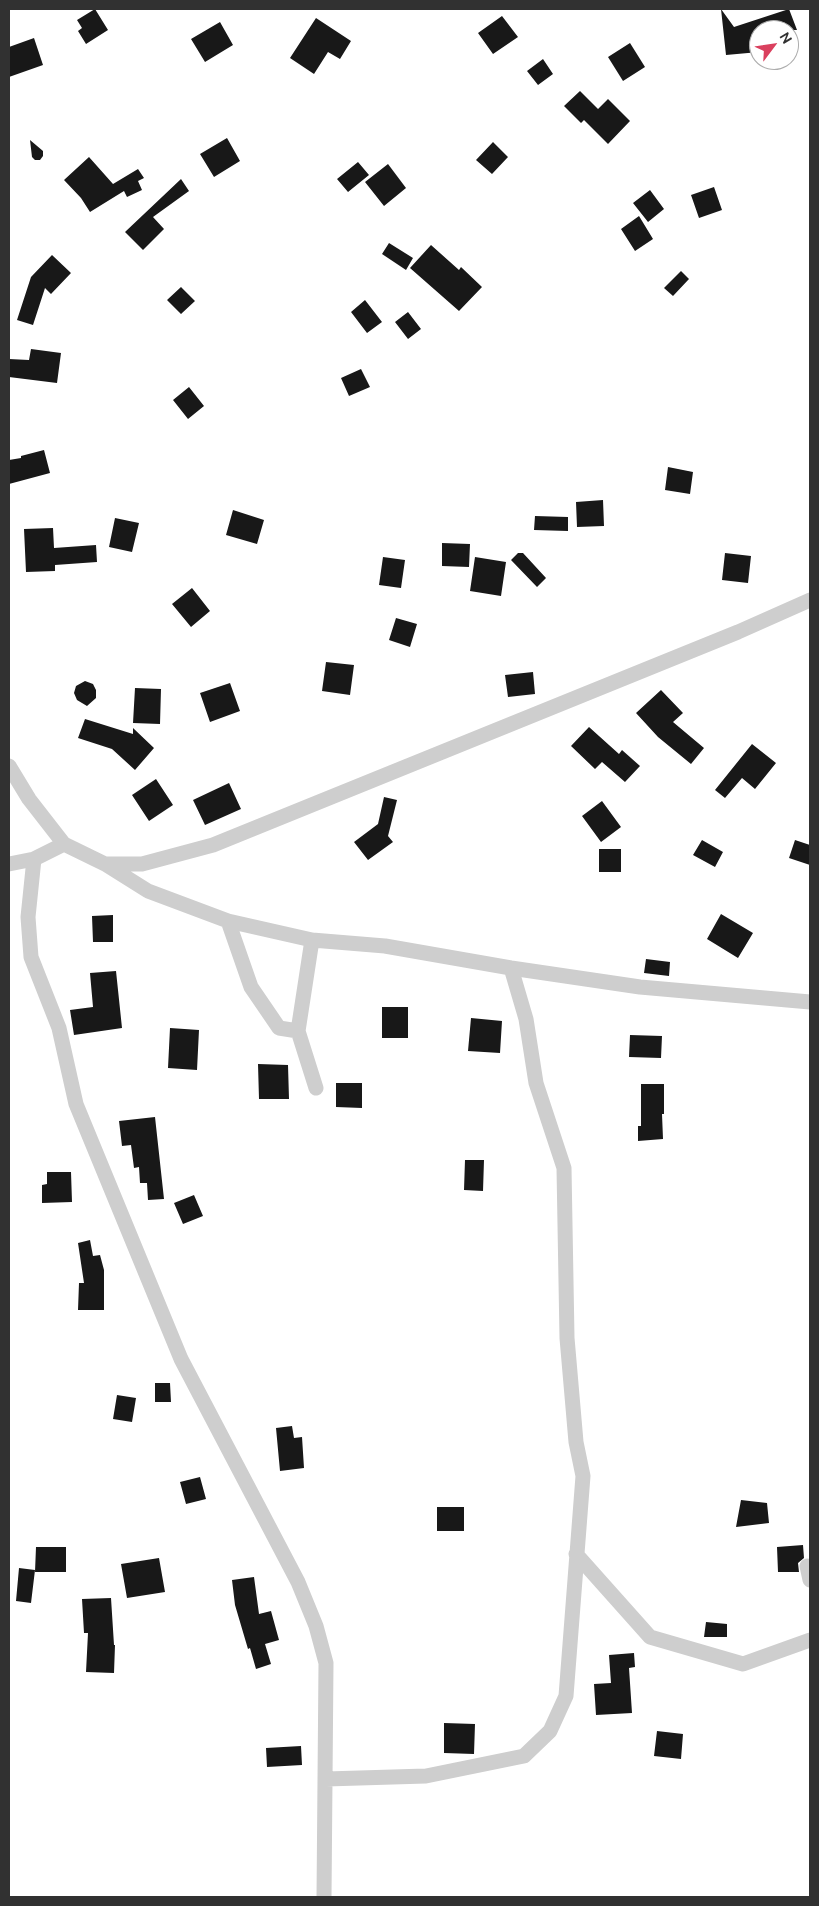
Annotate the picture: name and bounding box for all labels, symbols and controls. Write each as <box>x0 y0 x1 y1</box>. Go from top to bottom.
north arrow <box>749 20 799 70</box>
text: N <box>776 29 796 46</box>

